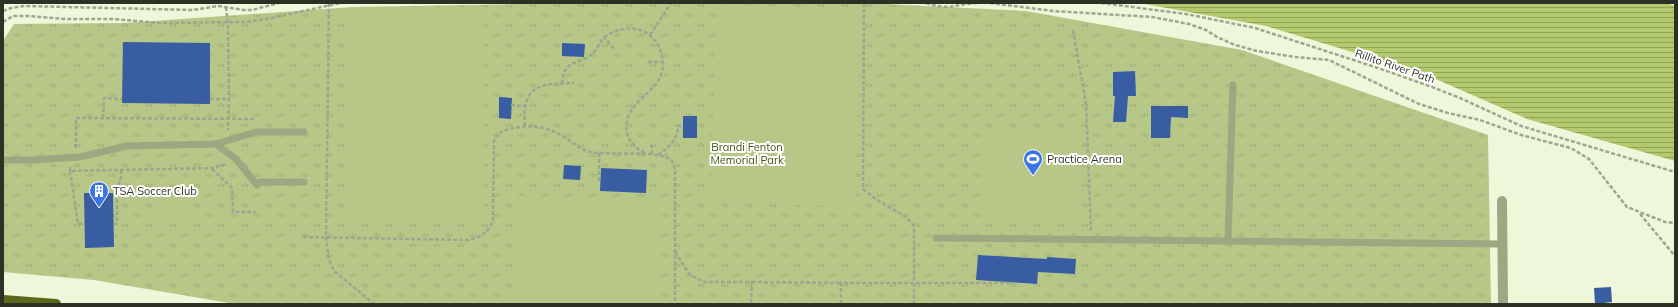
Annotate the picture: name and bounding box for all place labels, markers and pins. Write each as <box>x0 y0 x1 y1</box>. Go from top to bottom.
sports icon: Practice Arena <box>1022 148 1044 176</box>
place label: Practice Arena <box>1047 152 1122 166</box>
building icon: TSA Soccer Club <box>88 180 110 208</box>
place label: TSA Soccer Club <box>113 184 197 198</box>

